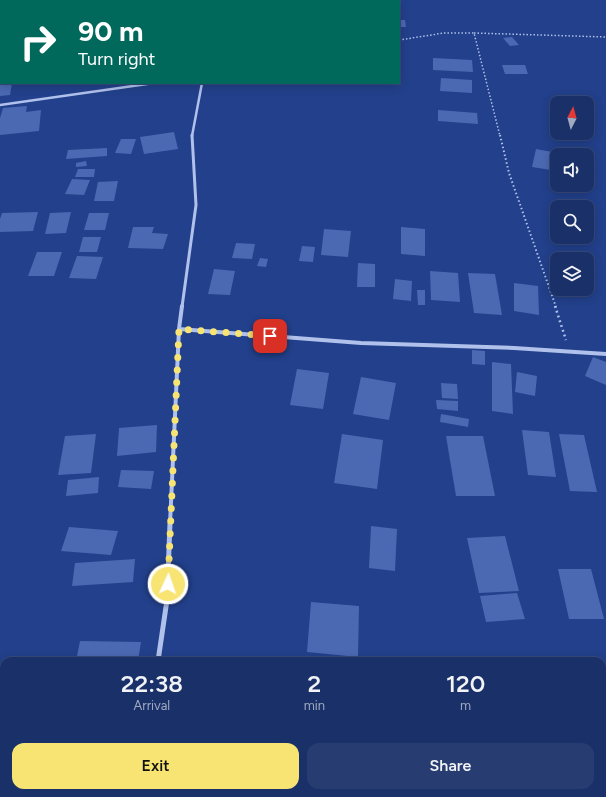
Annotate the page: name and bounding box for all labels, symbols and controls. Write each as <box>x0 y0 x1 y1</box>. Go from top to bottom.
text: 90 m <box>78 14 143 48</box>
icon: right <box>12 16 64 68</box>
text: Turn right <box>78 48 155 70</box>
north arrow <box>550 96 594 140</box>
map controls <box>550 96 594 296</box>
button: sound <box>550 148 594 192</box>
button: search <box>550 200 594 244</box>
button: layers <box>550 252 594 296</box>
pin <box>253 319 287 353</box>
icon: arrive <box>259 325 281 347</box>
position arrow <box>147 563 189 605</box>
text: 22:38 <box>121 669 183 698</box>
text: 2 <box>308 669 321 698</box>
text: 120 <box>446 669 485 698</box>
text: Arrival <box>134 698 170 713</box>
text: min <box>304 698 325 713</box>
text: m <box>460 698 471 713</box>
button: Exit <box>12 743 299 789</box>
button: Share <box>307 743 594 789</box>

